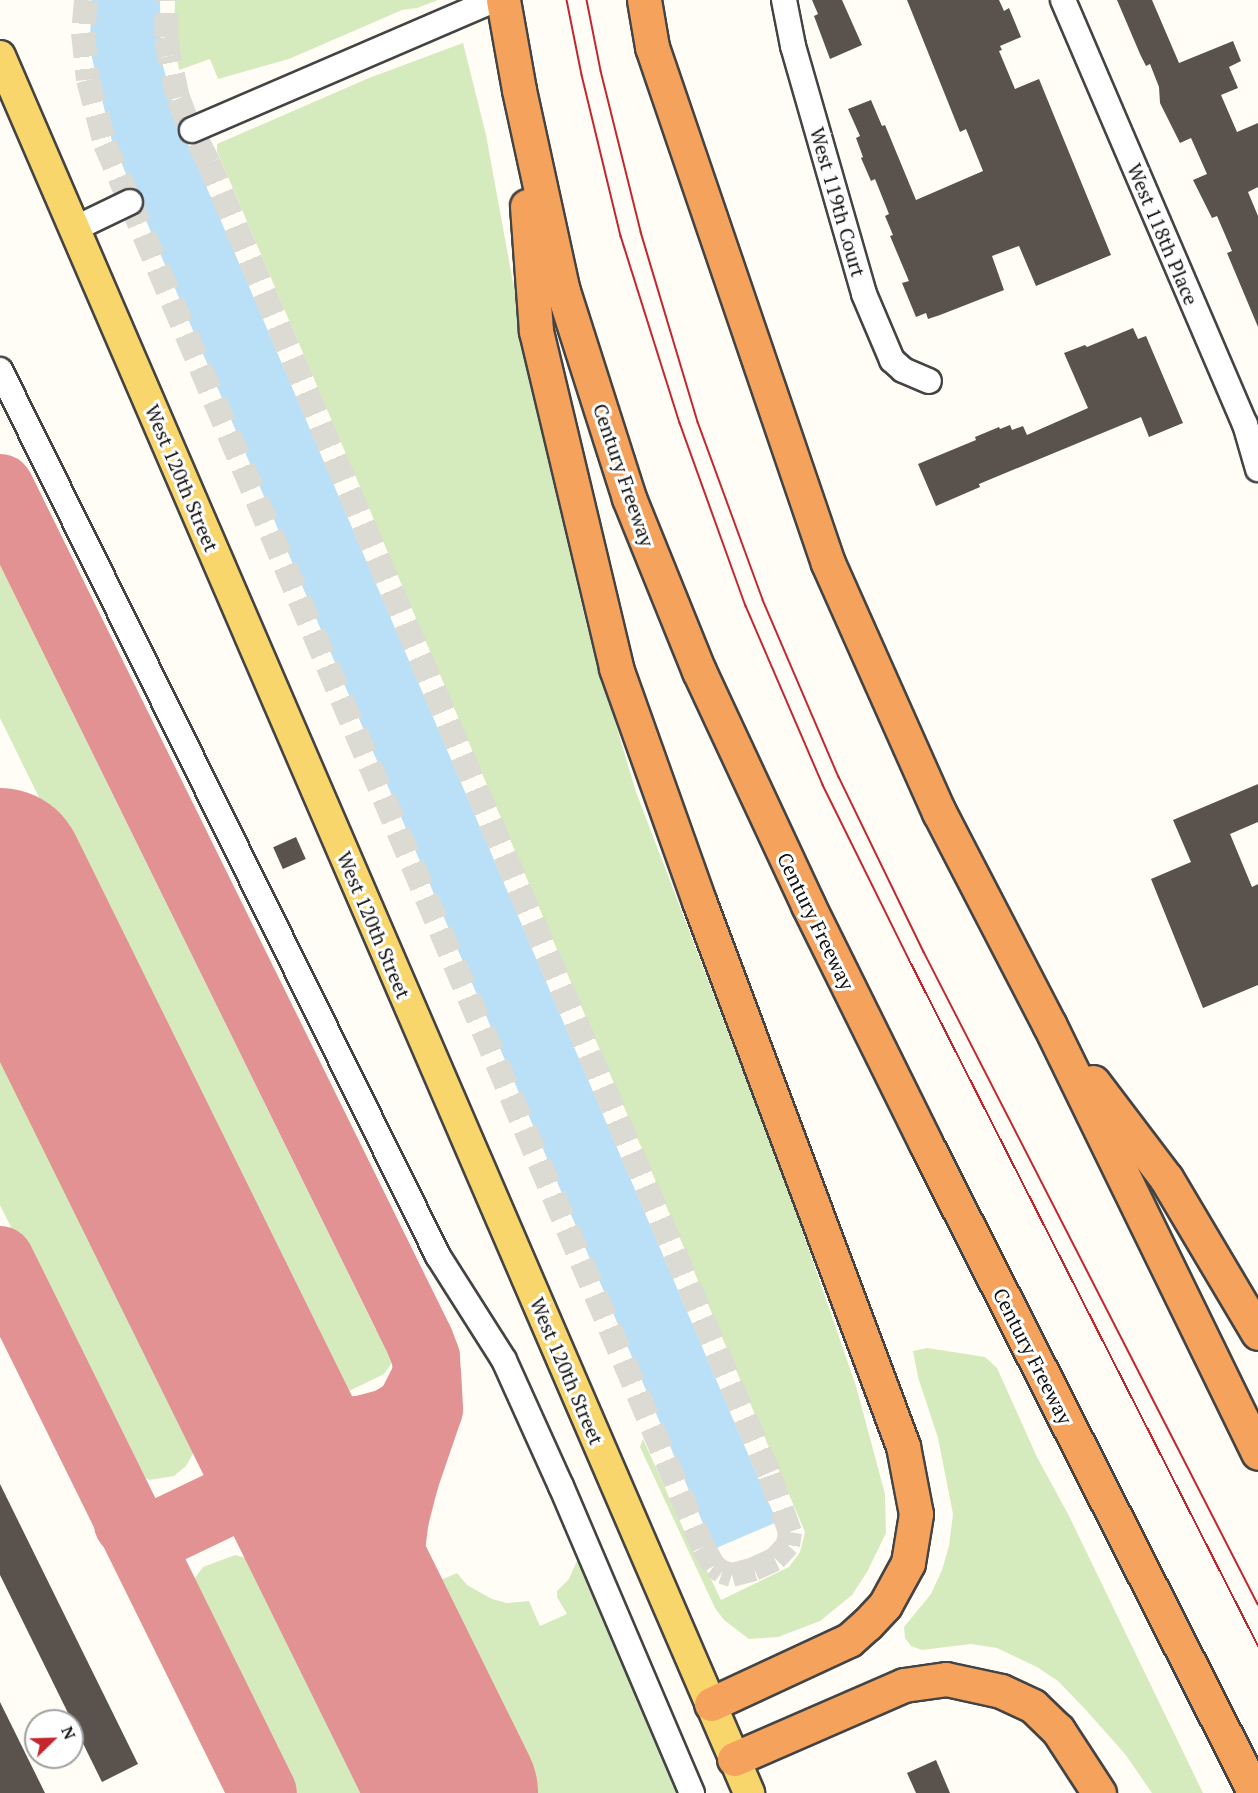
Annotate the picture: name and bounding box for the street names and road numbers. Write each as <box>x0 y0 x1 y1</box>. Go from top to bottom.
street label: West 119th Court <box>805 124 871 280</box>
street label: West 118th Place <box>1122 160 1204 308</box>
street label: Century Freeway <box>588 400 660 550</box>
street label: West 120th Street <box>140 401 224 555</box>
street label: West 120th Street <box>332 848 416 1002</box>
street label: Century Freeway <box>772 848 860 994</box>
street label: Century Freeway <box>988 1284 1078 1428</box>
street label: West 120th Street <box>525 1294 609 1448</box>

